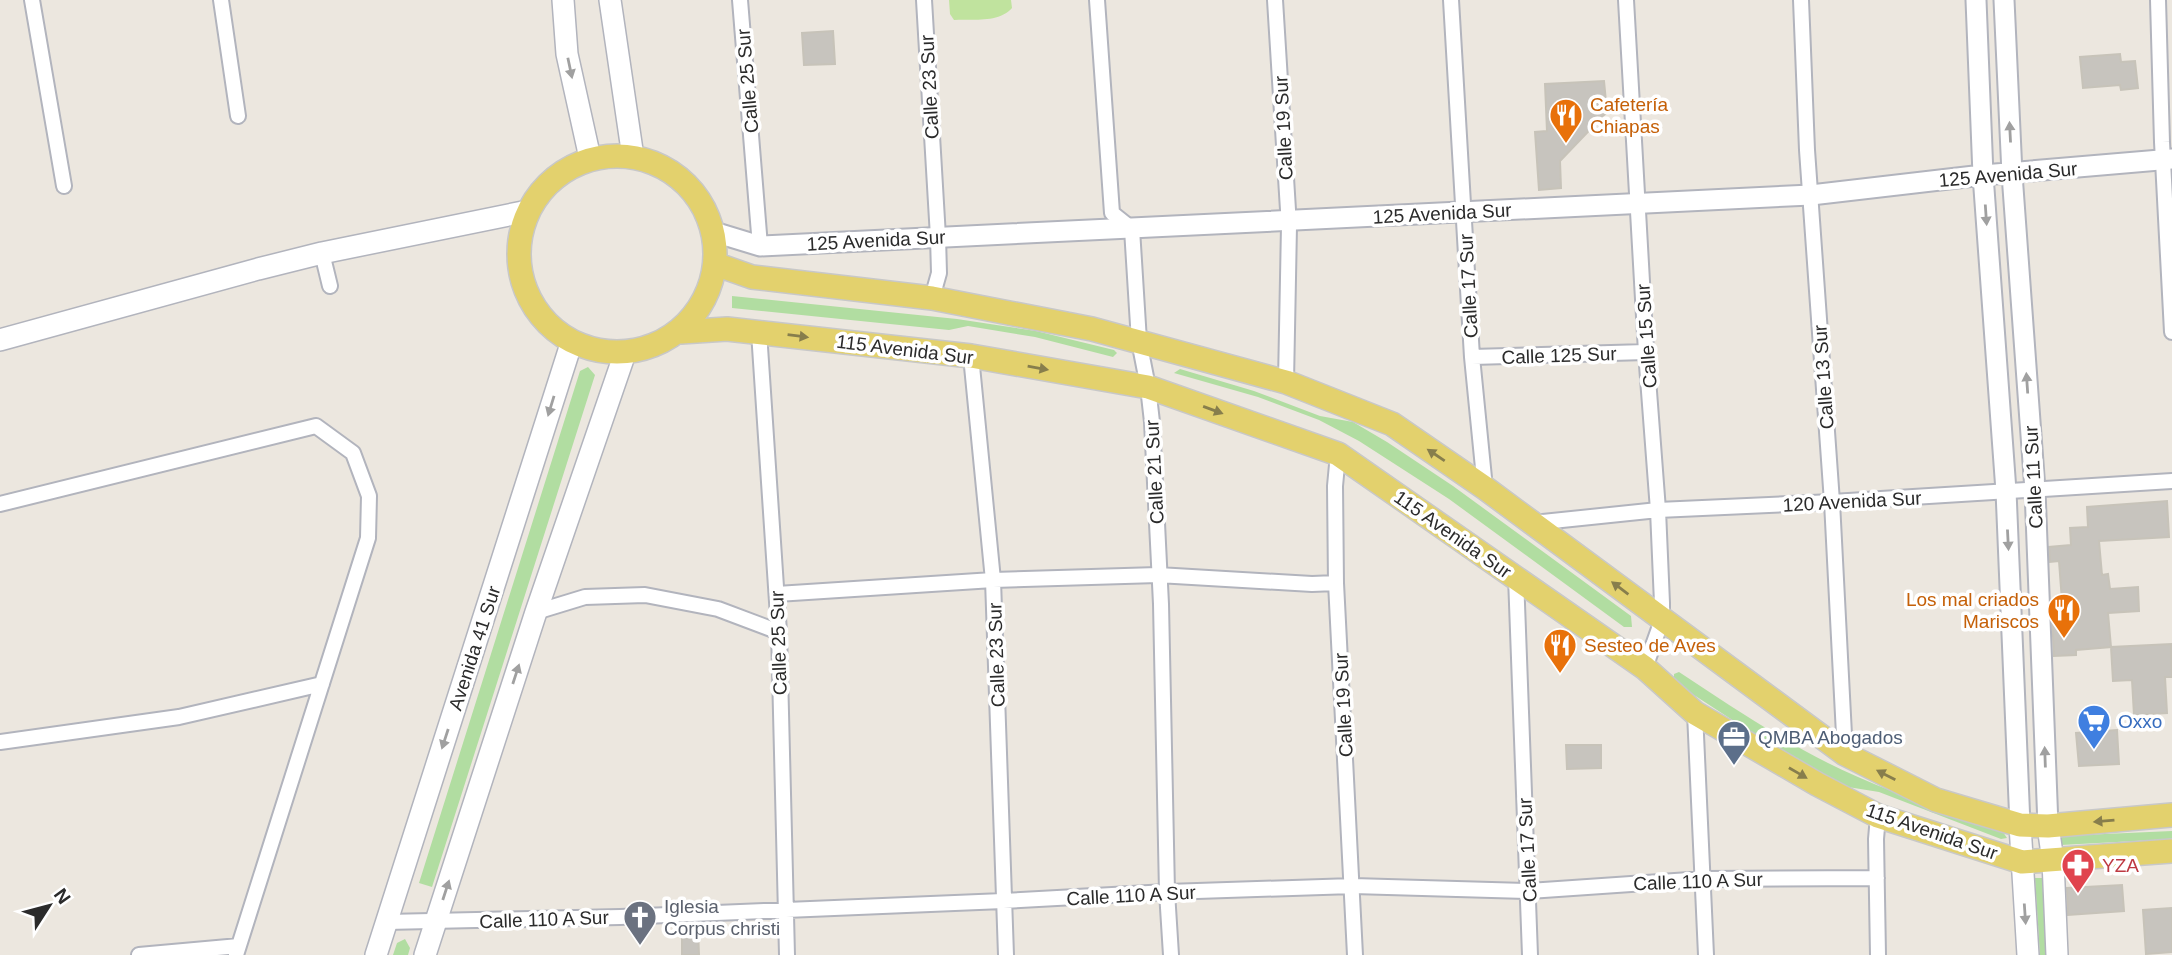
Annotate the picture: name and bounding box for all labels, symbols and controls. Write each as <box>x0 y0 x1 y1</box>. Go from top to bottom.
street label: Calle 25 Sur <box>732 27 763 134</box>
street label: Calle 23 Sur <box>916 34 943 140</box>
one-way arrow <box>565 57 576 79</box>
street label: Calle 19 Sur <box>1270 75 1297 181</box>
place label: Cafetería Chiapas <box>1590 94 1669 137</box>
restaurant icon: Cafetería Chiapas <box>1547 96 1585 145</box>
one-way arrow <box>2004 121 2015 143</box>
street label: 125 Avenida Sur <box>1938 158 2079 191</box>
street label: 125 Avenida Sur <box>1372 199 1513 228</box>
one-way arrow <box>1981 204 1992 226</box>
street label: 125 Avenida Sur <box>806 226 947 255</box>
street label: Calle 17 Sur <box>1455 233 1482 339</box>
street label: Calle 15 Sur <box>1632 282 1661 389</box>
street label: Calle 13 Sur <box>1809 323 1838 430</box>
one-way arrow <box>787 331 809 342</box>
street label: 115 Avenida Sur <box>835 331 975 368</box>
street label: Calle 125 Sur <box>1501 343 1618 368</box>
one-way arrow <box>1027 362 1049 373</box>
one-way arrow <box>2021 372 2032 394</box>
one-way arrow <box>545 395 556 416</box>
one-way arrow <box>1202 405 1223 416</box>
street label: Calle 21 Sur <box>1141 419 1168 525</box>
street label: Calle 11 Sur <box>2020 424 2047 529</box>
one-way arrow <box>1426 448 1446 461</box>
street label: 115 Avenida Sur <box>1390 486 1516 583</box>
street label: 120 Avenida Sur <box>1782 487 1923 516</box>
one-way arrow <box>2002 529 2013 551</box>
one-way arrow <box>1611 582 1629 596</box>
street label: Avenida 41 Sur <box>444 583 505 713</box>
place label: Los mal criados Mariscos <box>1906 589 2039 632</box>
street label: Calle 25 Sur <box>766 590 791 696</box>
restaurant icon: Los mal criados Mariscos <box>2045 591 2083 640</box>
street label: Calle 23 Sur <box>984 602 1009 708</box>
restaurant icon: Sesteo de Aves <box>1541 626 1579 675</box>
place label: Sesteo de Aves <box>1584 635 1716 656</box>
street label: Calle 19 Sur <box>1330 652 1357 758</box>
one-way arrow <box>511 663 522 684</box>
supermarket icon: Oxxo <box>2075 702 2113 751</box>
place label: Oxxo <box>2118 711 2162 732</box>
office icon: QMBA Abogados <box>1715 718 1753 767</box>
place label: QMBA Abogados <box>1758 727 1903 748</box>
one-way arrow <box>439 729 450 750</box>
one-way arrow <box>2039 746 2051 768</box>
one-way arrow <box>1788 766 1807 779</box>
one-way arrow <box>1876 769 1896 780</box>
street label: Calle 17 Sur <box>1514 797 1541 903</box>
street label: 115 Avenida Sur <box>1863 799 2001 864</box>
one-way arrow <box>2093 816 2115 827</box>
pharmacy icon: YZA <box>2059 846 2097 895</box>
place label: YZA <box>2102 855 2139 876</box>
street label: Calle 110 A Sur <box>1633 869 1764 894</box>
north arrow <box>14 871 84 941</box>
one-way arrow <box>441 880 452 901</box>
street label: Calle 110 A Sur <box>1066 882 1197 909</box>
text: N <box>50 885 75 908</box>
place label: Iglesia Corpus christi <box>664 896 780 939</box>
church icon: Iglesia Corpus christi <box>621 898 659 947</box>
one-way arrow <box>2020 904 2031 926</box>
street label: Calle 110 A Sur <box>479 907 610 932</box>

